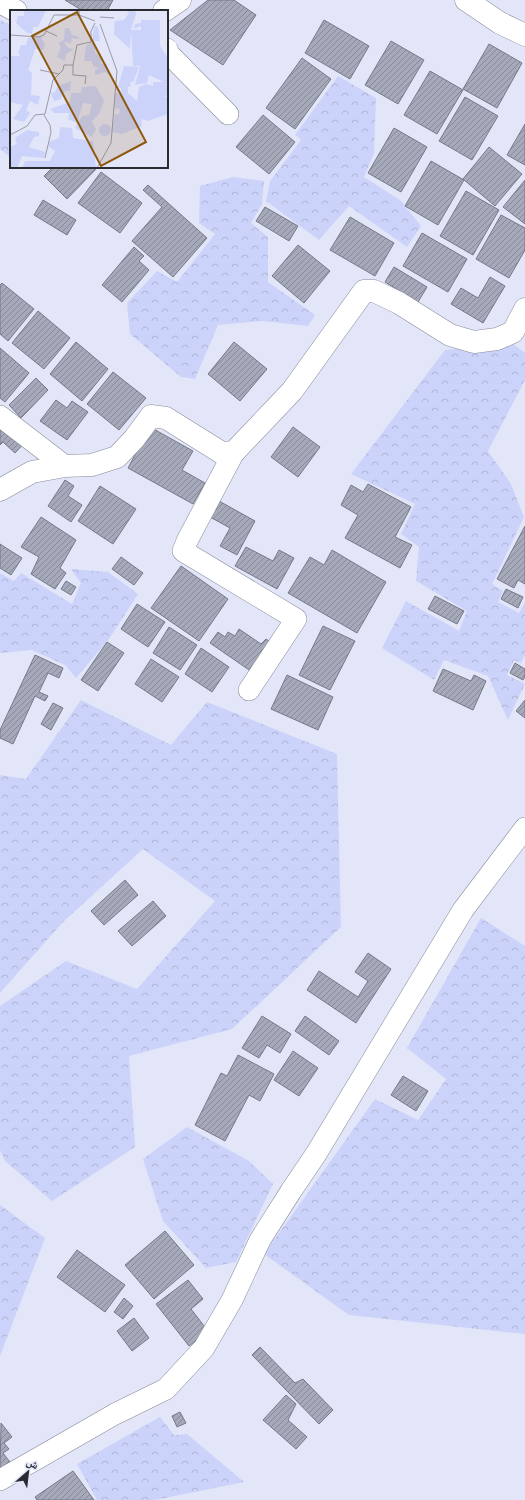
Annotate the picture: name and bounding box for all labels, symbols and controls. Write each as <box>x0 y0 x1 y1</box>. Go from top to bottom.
inset map <box>10 10 168 168</box>
north arrow <box>8 1452 48 1492</box>
text: ش <box>24 1454 41 1473</box>

